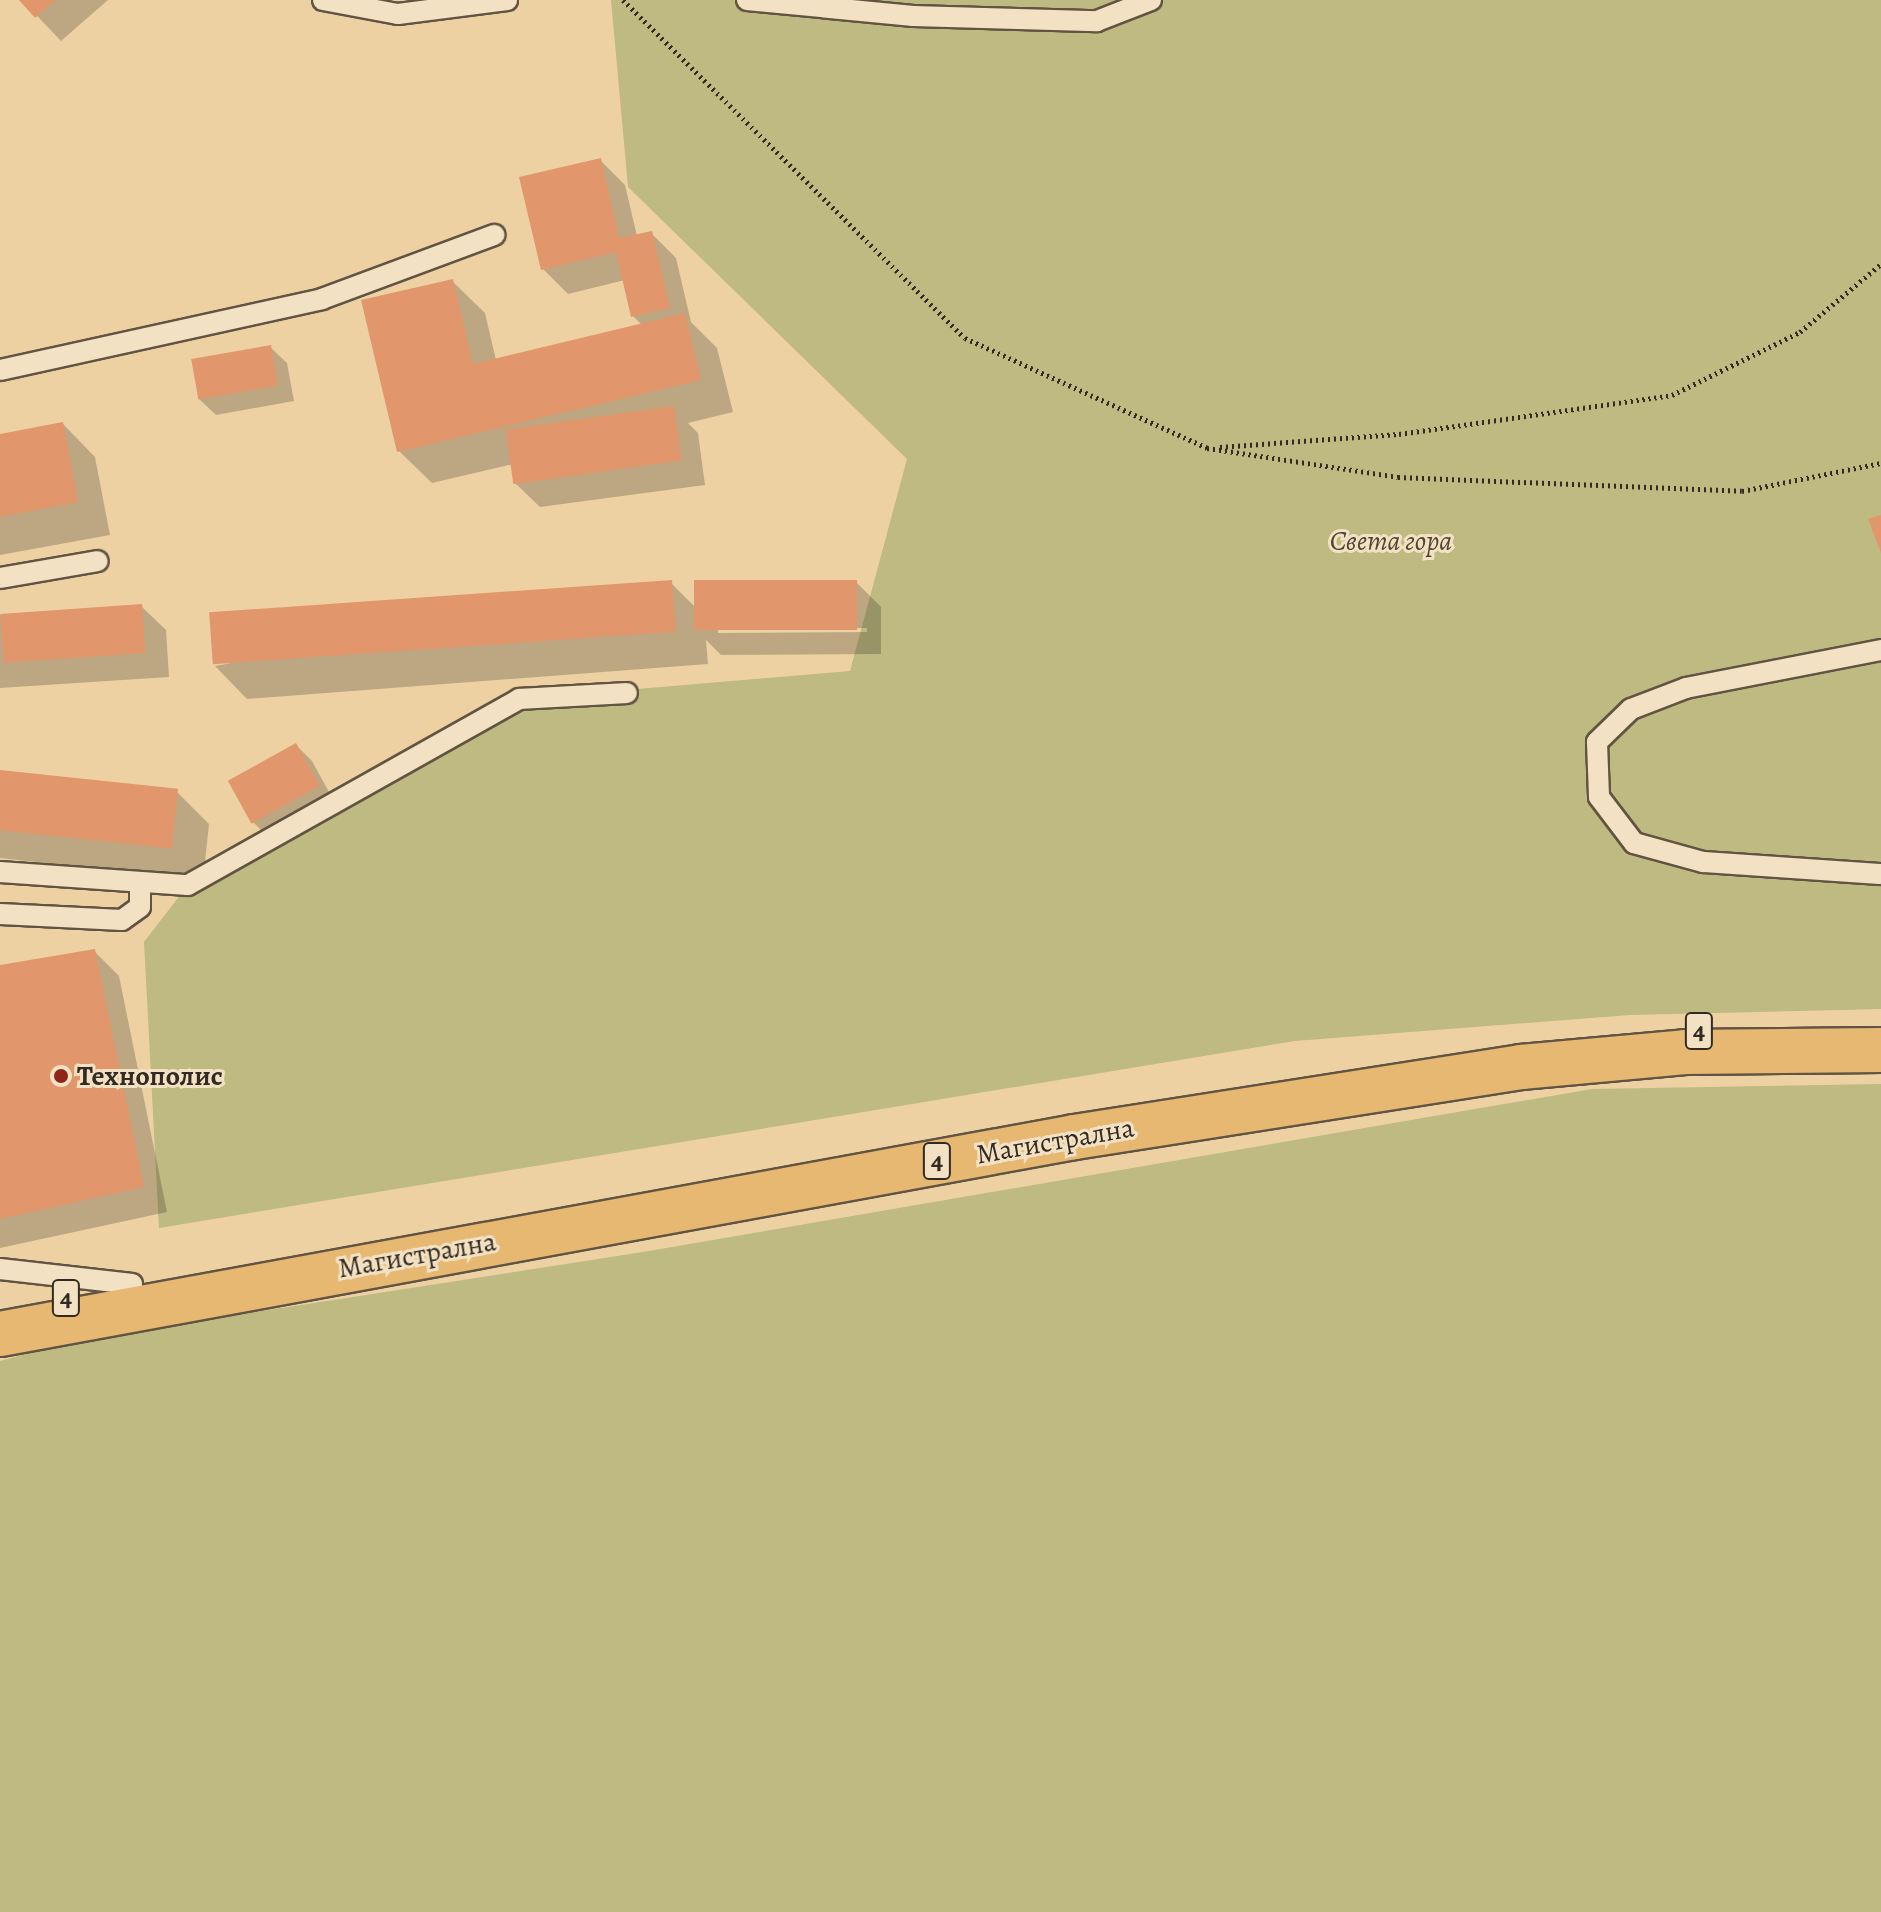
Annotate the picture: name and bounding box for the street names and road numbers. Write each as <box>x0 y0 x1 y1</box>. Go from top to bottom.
road number: 4 <box>1683 1009 1715 1053</box>
street label: Магистрална <box>973 1111 1137 1171</box>
road number: 4 <box>921 1139 953 1183</box>
street label: Магистрална <box>335 1225 499 1285</box>
road number: 4 <box>50 1276 82 1320</box>

